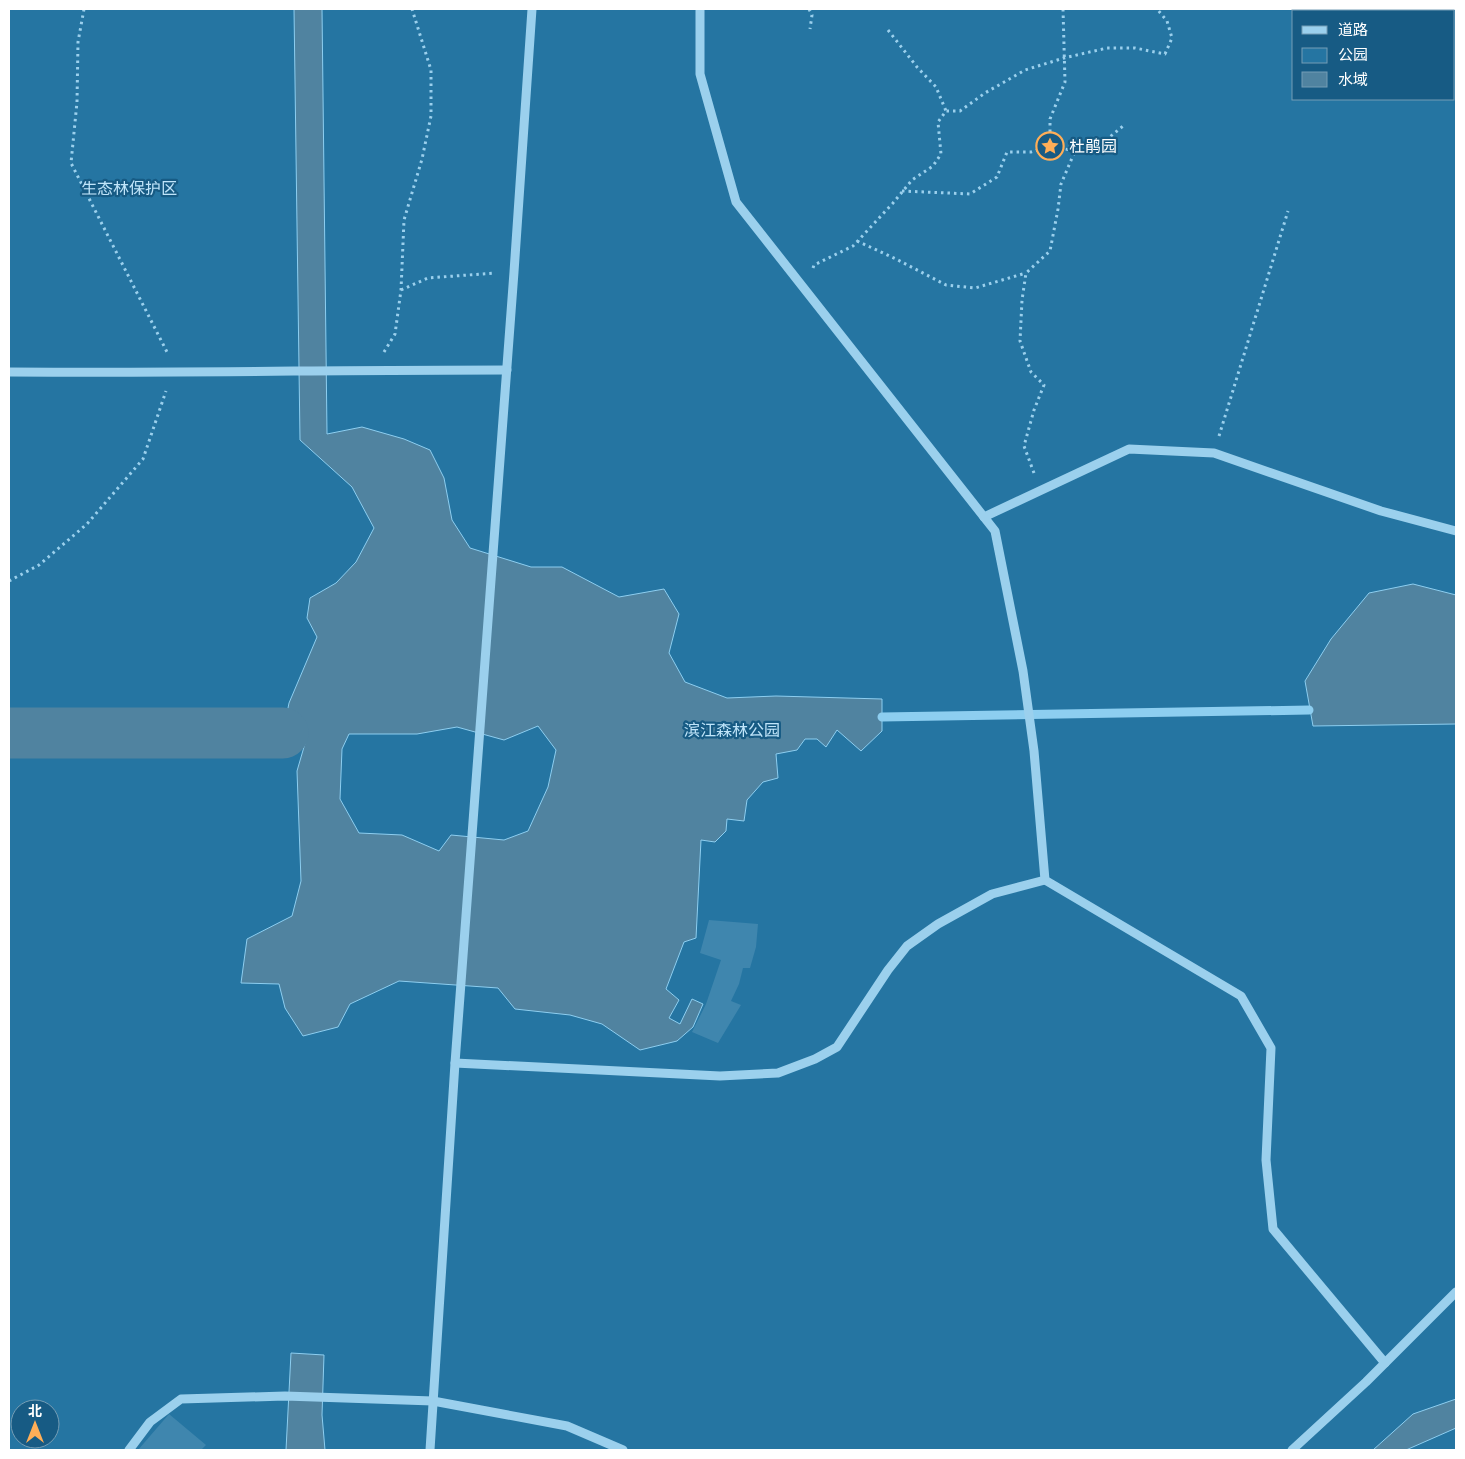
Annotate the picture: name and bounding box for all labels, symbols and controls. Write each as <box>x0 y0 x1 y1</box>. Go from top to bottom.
legend <box>1292 10 1455 100</box>
text: 道路 <box>1338 21 1368 39</box>
text: 公园 <box>1338 46 1368 64</box>
text: 水域 <box>1338 71 1368 89</box>
place icon: 杜鹃园 <box>1035 131 1065 161</box>
place label: 杜鹃园 <box>1069 137 1117 156</box>
park label: 生态林保护区 <box>81 179 177 198</box>
park label: 滨江森林公园 <box>684 721 780 740</box>
north arrow <box>10 1399 60 1449</box>
text: 北 <box>28 1403 42 1420</box>

